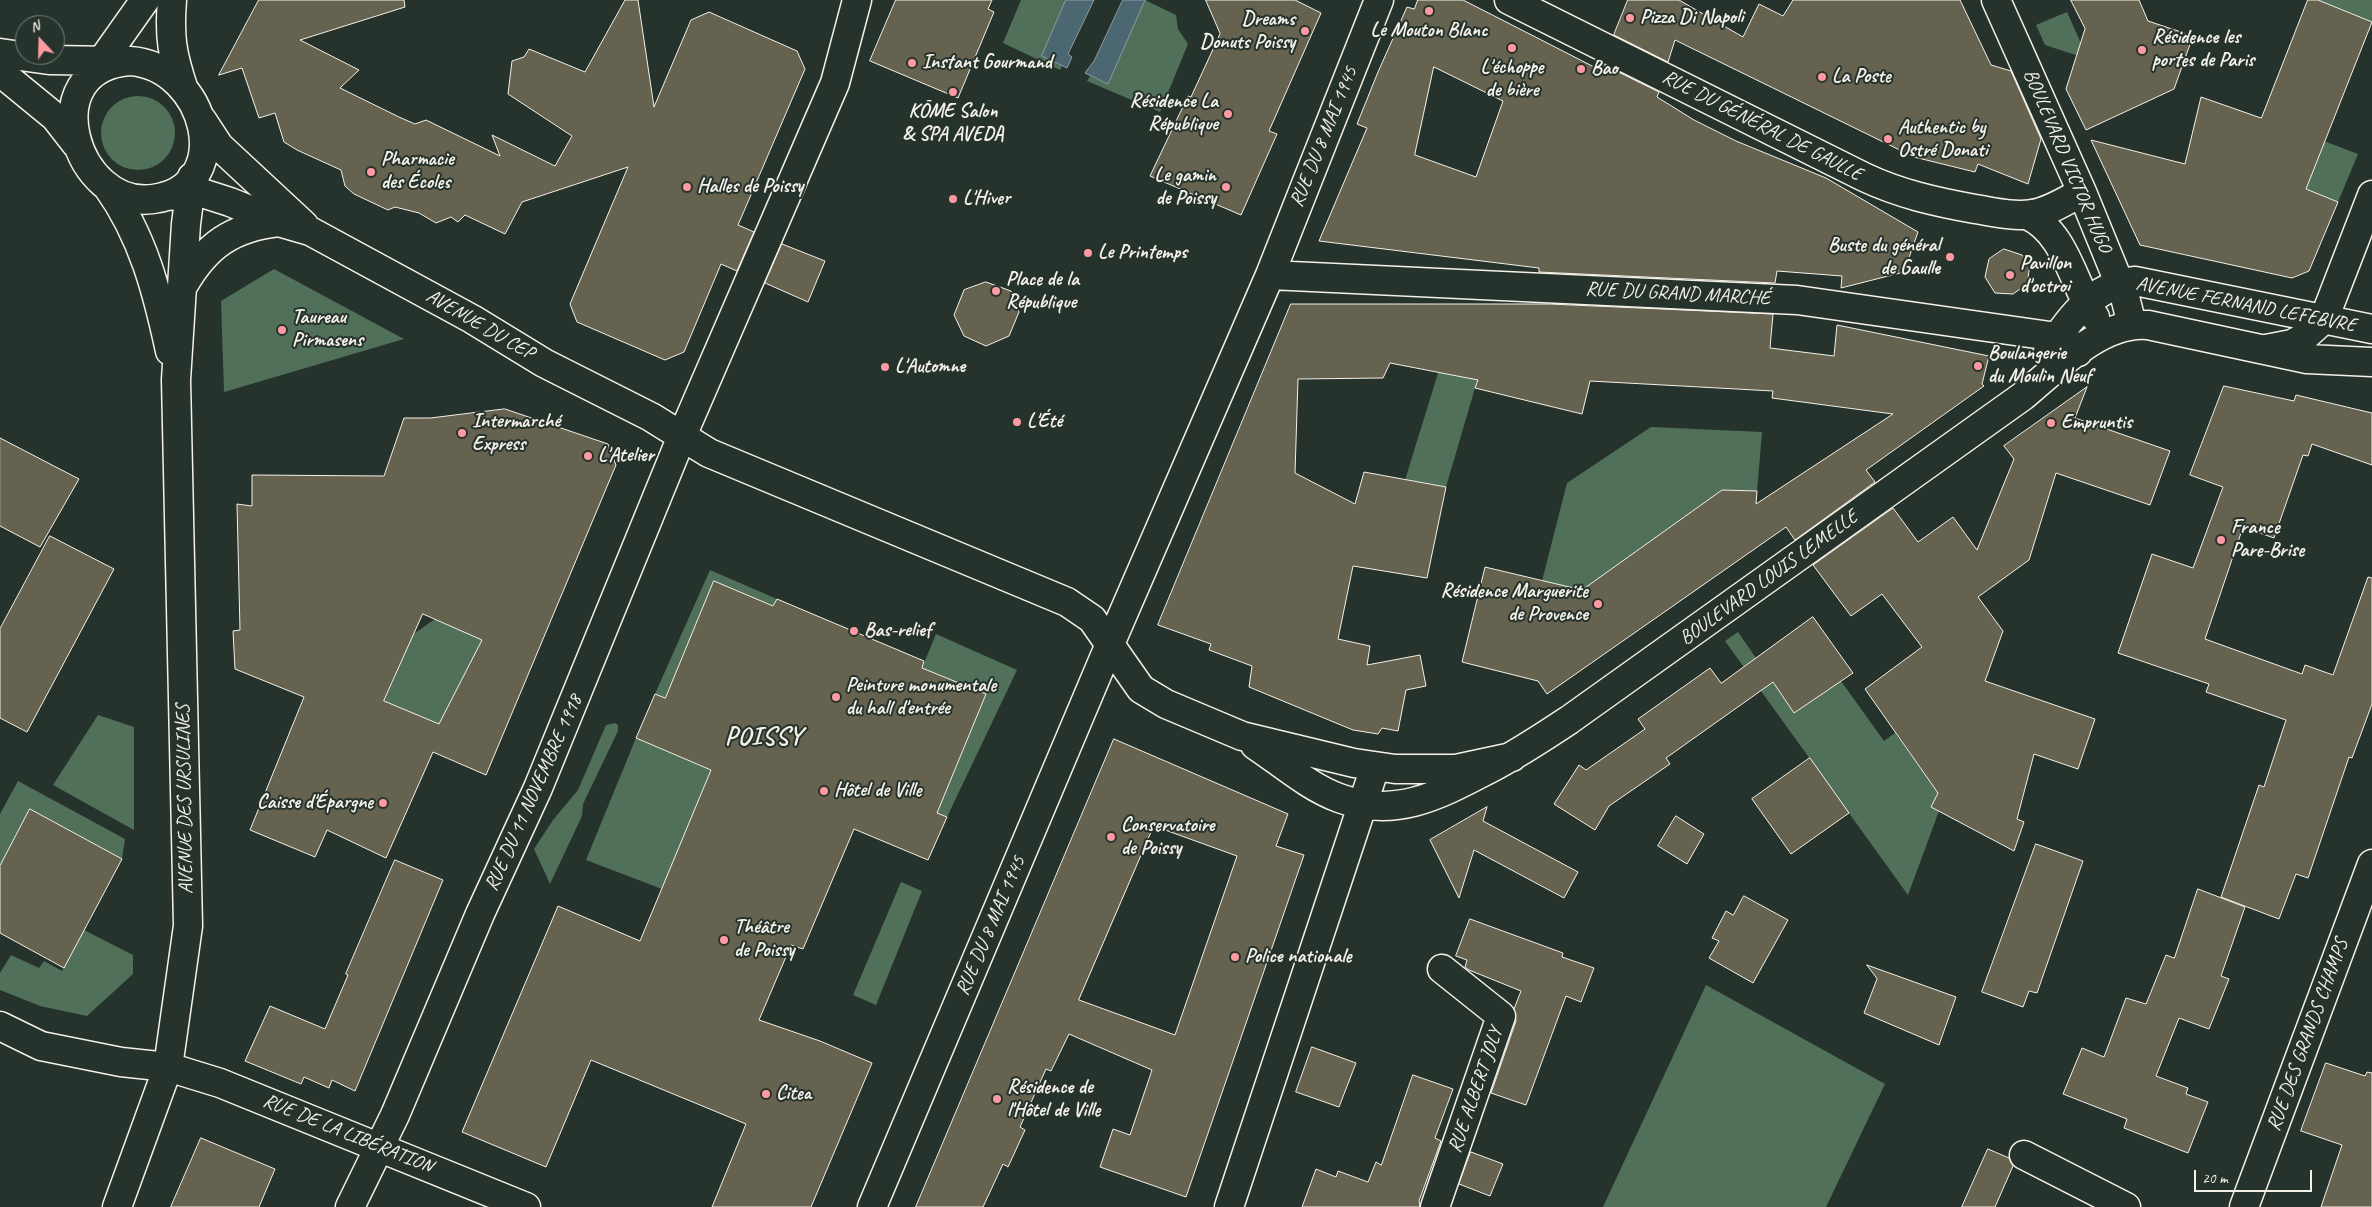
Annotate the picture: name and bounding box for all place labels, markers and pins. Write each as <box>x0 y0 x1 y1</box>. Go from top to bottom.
marker: Le Mouton Blanc <box>1423 5 1435 17</box>
place label: Pizza Di Napoli <box>1640 6 1743 30</box>
place label: Dreams Donuts Poissy <box>1200 8 1295 55</box>
marker: Pizza Di Napoli <box>1624 12 1636 24</box>
place label: Le Mouton Blanc <box>1370 19 1488 43</box>
marker: Dreams Donuts Poissy <box>1299 25 1311 37</box>
place label: Résidence les portes de Paris <box>2152 26 2254 73</box>
marker: L'échoppe de bière <box>1506 42 1518 54</box>
marker: Résidence les portes de Paris <box>2136 44 2148 56</box>
place label: Instant Gourmand <box>922 51 1052 75</box>
place label: L'échoppe de bière <box>1481 56 1543 103</box>
marker: Instant Gourmand <box>906 57 918 69</box>
place label: Bao <box>1591 57 1618 81</box>
marker: Bao <box>1575 63 1587 75</box>
place label: La Poste <box>1832 65 1891 89</box>
marker: La Poste <box>1816 71 1828 83</box>
marker: KŌME Salon & SPA AVEDA <box>947 86 959 98</box>
place label: Résidence La République <box>1130 90 1218 137</box>
place label: KŌME Salon & SPA AVEDA <box>903 100 1003 147</box>
marker: Résidence La République <box>1222 108 1234 120</box>
place label: Authentic by Ostré Donati <box>1898 116 1988 163</box>
marker: Authentic by Ostré Donati <box>1882 133 1894 145</box>
place label: Pharmacie des Écoles <box>381 148 454 195</box>
place label: Le gamin de Poissy <box>1154 164 1216 211</box>
marker: Pharmacie des Écoles <box>365 166 377 178</box>
place label: Halles de Poissy <box>697 175 803 199</box>
marker: Halles de Poissy <box>681 181 693 193</box>
marker: Le gamin de Poissy <box>1220 181 1232 193</box>
place label: L'Hiver <box>963 187 1010 211</box>
marker: L'Hiver <box>947 193 959 205</box>
place label: Buste du général de Gaulle <box>1828 234 1940 281</box>
place label: Le Printemps <box>1098 241 1187 265</box>
marker: Le Printemps <box>1082 247 1094 259</box>
marker: Buste du général de Gaulle <box>1944 251 1956 263</box>
place label: Pavillon d'octroi <box>2020 252 2071 299</box>
place label: Place de la République <box>1006 268 1079 315</box>
marker: Pavillon d'octroi <box>2004 269 2016 281</box>
marker: Place de la République <box>990 285 1002 297</box>
place label: Taureau Pirmasens <box>292 306 363 353</box>
marker: Taureau Pirmasens <box>276 324 288 336</box>
place label: Boulangerie du Moulin Neuf <box>1988 342 2091 389</box>
place label: L'Automne <box>895 355 965 379</box>
marker: Boulangerie du Moulin Neuf <box>1972 360 1984 372</box>
marker: L'Automne <box>879 361 891 373</box>
place label: Intermarché Express <box>472 410 560 457</box>
place label: L'Été <box>1027 410 1062 434</box>
place label: Empruntis <box>2061 411 2132 435</box>
marker: L'Été <box>1011 416 1023 428</box>
marker: Empruntis <box>2045 417 2057 429</box>
marker: Intermarché Express <box>456 427 468 439</box>
place label: L'Atelier <box>598 444 654 468</box>
marker: L'Atelier <box>582 450 594 462</box>
place label: France Pare-Brise <box>2231 516 2304 563</box>
marker: France Pare-Brise <box>2215 534 2227 546</box>
place label: Résidence Marguerite de Provence <box>1441 580 1588 627</box>
marker: Résidence Marguerite de Provence <box>1592 598 1604 610</box>
place label: Bas-relief <box>864 619 931 643</box>
marker: Bas-relief <box>848 625 860 637</box>
place label: Peinture monumentale du hall d'entrée <box>846 674 996 721</box>
marker: Peinture monumentale du hall d'entrée <box>830 691 842 703</box>
place label: Hôtel de Ville <box>834 779 921 803</box>
marker: Hôtel de Ville <box>818 785 830 797</box>
place label: Caisse d'Épargne <box>257 791 373 815</box>
marker: Caisse d'Épargne <box>377 797 389 809</box>
place label: Conservatoire de Poissy <box>1121 814 1214 861</box>
marker: Conservatoire de Poissy <box>1105 831 1117 843</box>
place label: Théâtre de Poissy <box>734 916 794 963</box>
marker: Théâtre de Poissy <box>718 934 730 946</box>
place label: Police nationale <box>1245 945 1351 969</box>
marker: Police nationale <box>1229 951 1241 963</box>
place label: Résidence de l'Hôtel de Ville <box>1007 1076 1100 1123</box>
place label: Citea <box>776 1082 811 1106</box>
marker: Citea <box>760 1088 772 1100</box>
marker: Résidence de l'Hôtel de Ville <box>991 1093 1003 1105</box>

